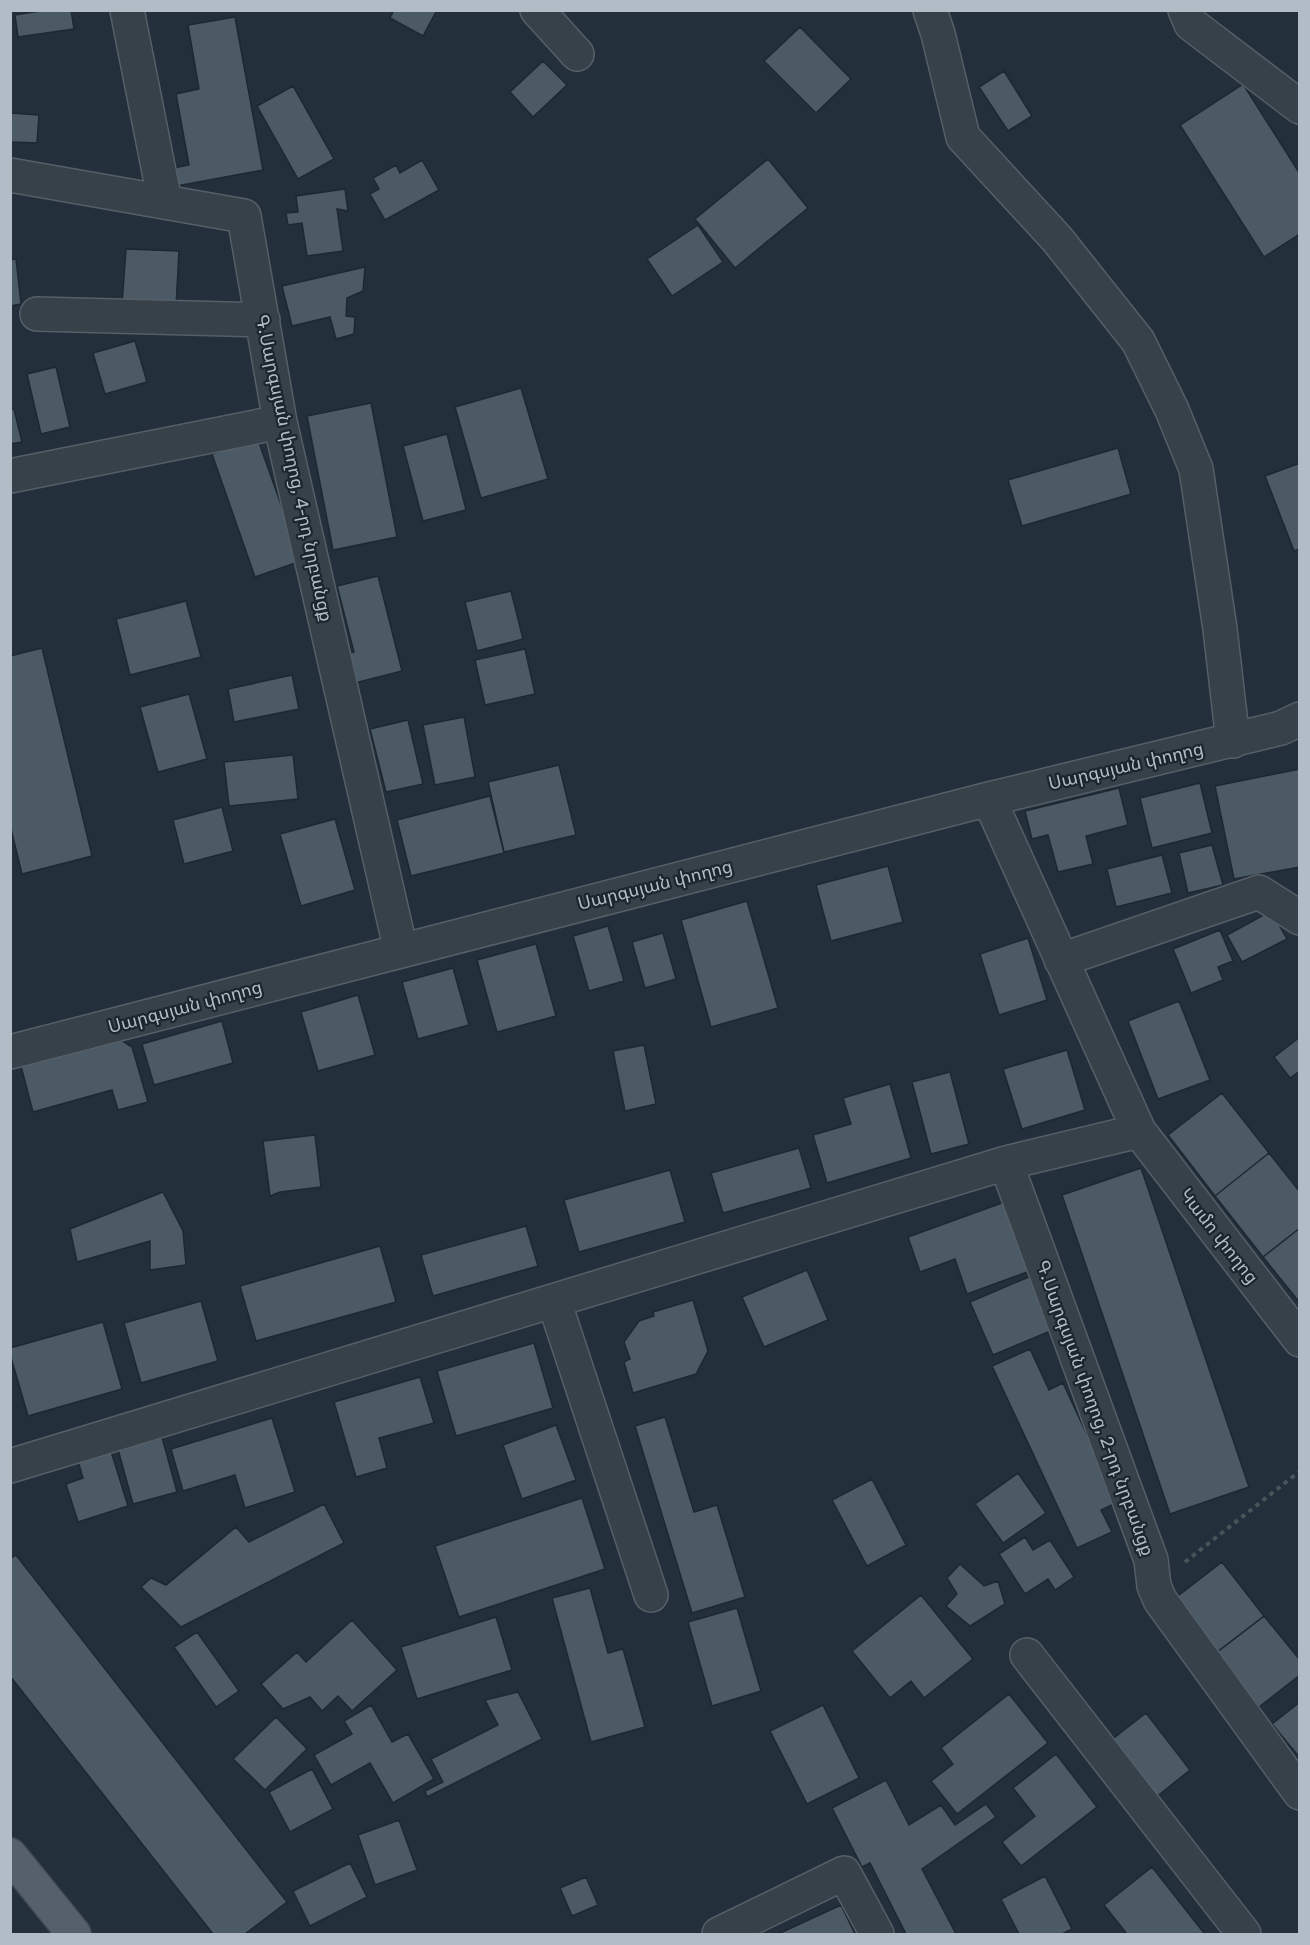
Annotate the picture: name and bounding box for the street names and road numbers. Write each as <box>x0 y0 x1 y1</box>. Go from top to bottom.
street label: Գ.Սարգսյան փողոց, 4-րդ նրբանցք <box>252 312 338 623</box>
street label: Սարգսյան փողոց <box>1046 736 1206 794</box>
street label: Սարգսյան փողոց <box>575 854 734 914</box>
street label: Սարգսյան փողոց <box>105 975 264 1037</box>
street label: Կամո փողոց <box>1176 1183 1264 1287</box>
street label: Գ.Սարգսյան փողոց, 2-րդ նրբանցք <box>1032 1257 1160 1558</box>

